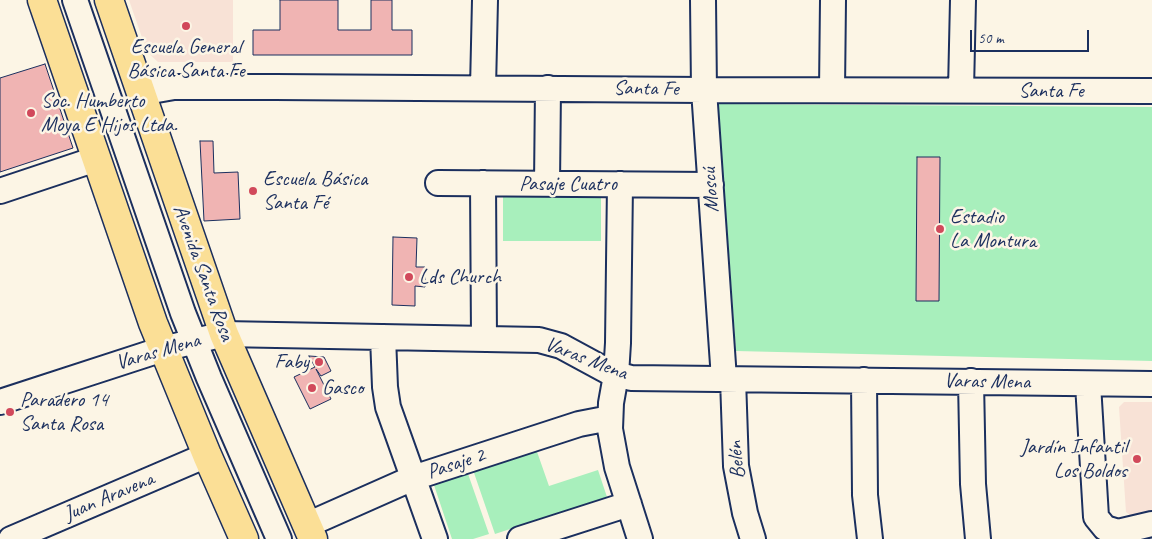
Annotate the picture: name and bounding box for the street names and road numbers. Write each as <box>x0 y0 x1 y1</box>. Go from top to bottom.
street label: Santa Fe <box>613 76 679 102</box>
street label: Santa Fe <box>1018 78 1084 104</box>
street label: Moscú <box>697 167 725 213</box>
street label: Pasaje Cuatro <box>519 171 617 197</box>
street label: Avenida Santa Rosa <box>167 202 239 344</box>
street label: Varas Mena <box>113 328 203 376</box>
street label: Varas Mena <box>541 332 631 386</box>
street label: Varas Mena <box>944 369 1030 395</box>
street label: Belén <box>723 440 751 480</box>
street label: Pasaje 2 <box>424 443 488 485</box>
street label: Juan Aravena <box>60 467 158 527</box>

